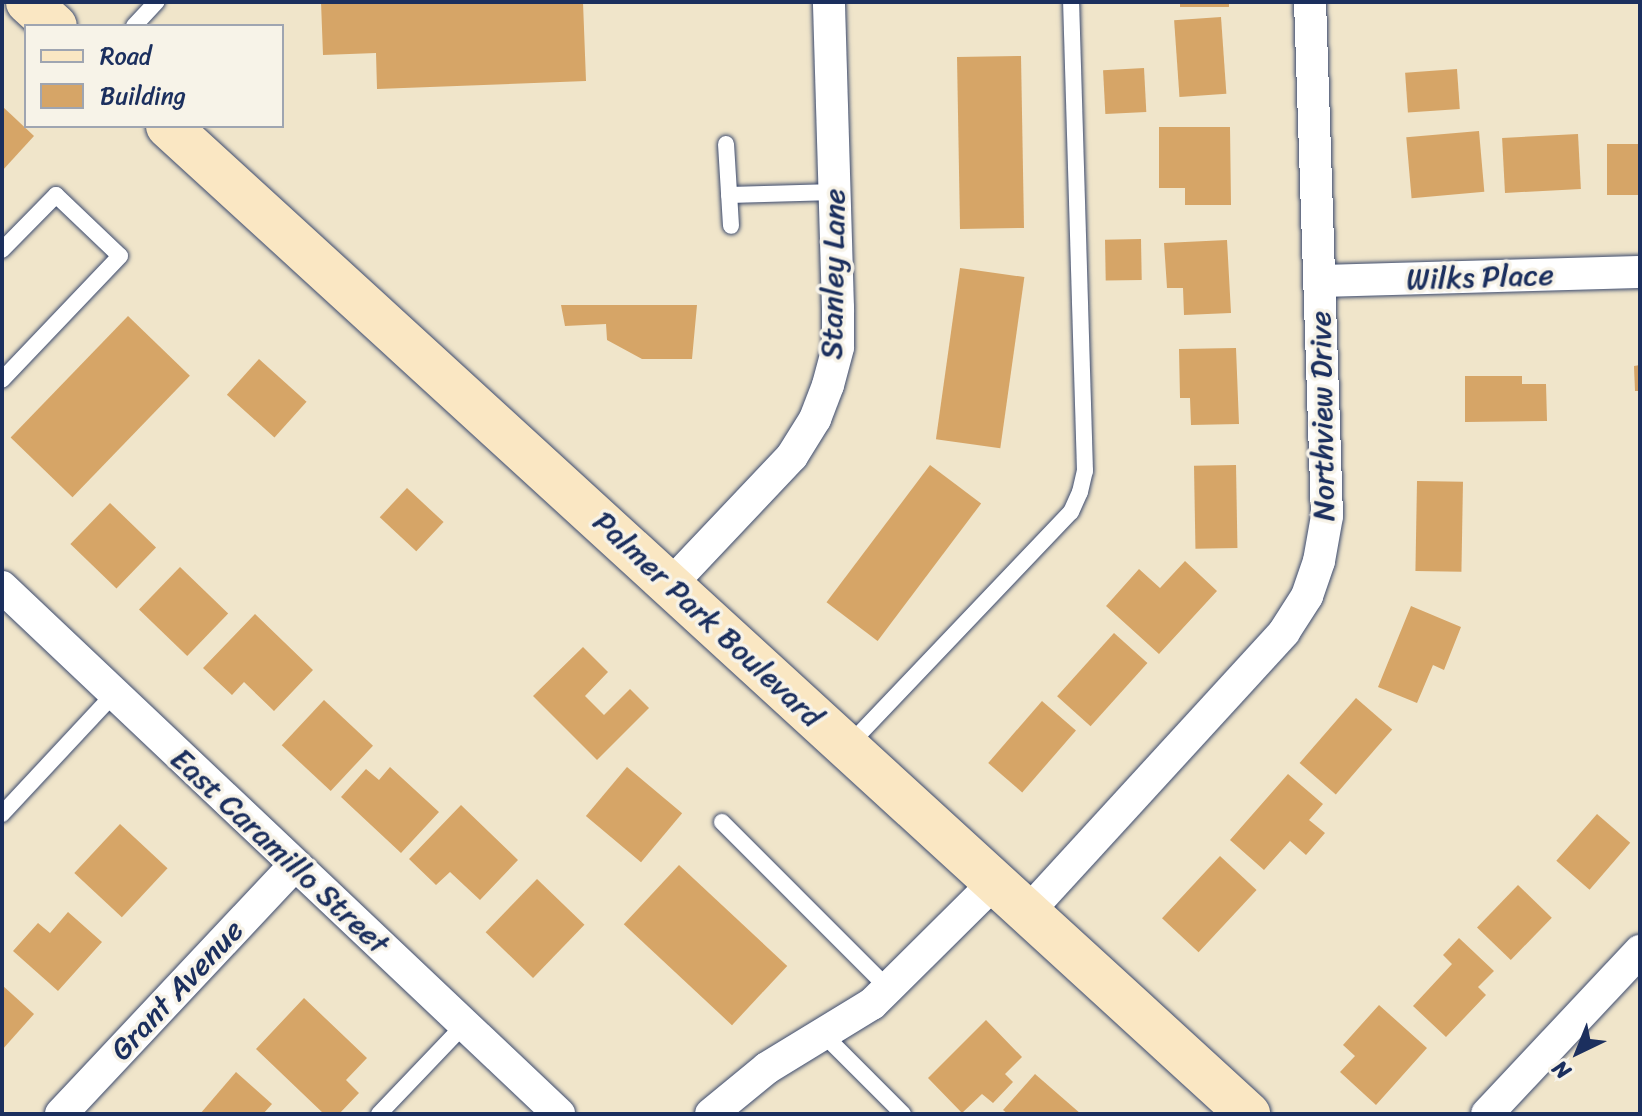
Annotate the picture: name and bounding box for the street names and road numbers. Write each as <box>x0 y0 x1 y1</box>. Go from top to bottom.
street label: Stanley Lane <box>814 188 852 360</box>
street label: Wilks Place <box>1405 256 1555 298</box>
street label: Northview Drive <box>1302 311 1342 521</box>
street label: Palmer Park Boulevard <box>586 504 830 734</box>
street label: East Caramillo Street <box>163 740 397 962</box>
street label: Grant Avenue <box>103 913 251 1067</box>

